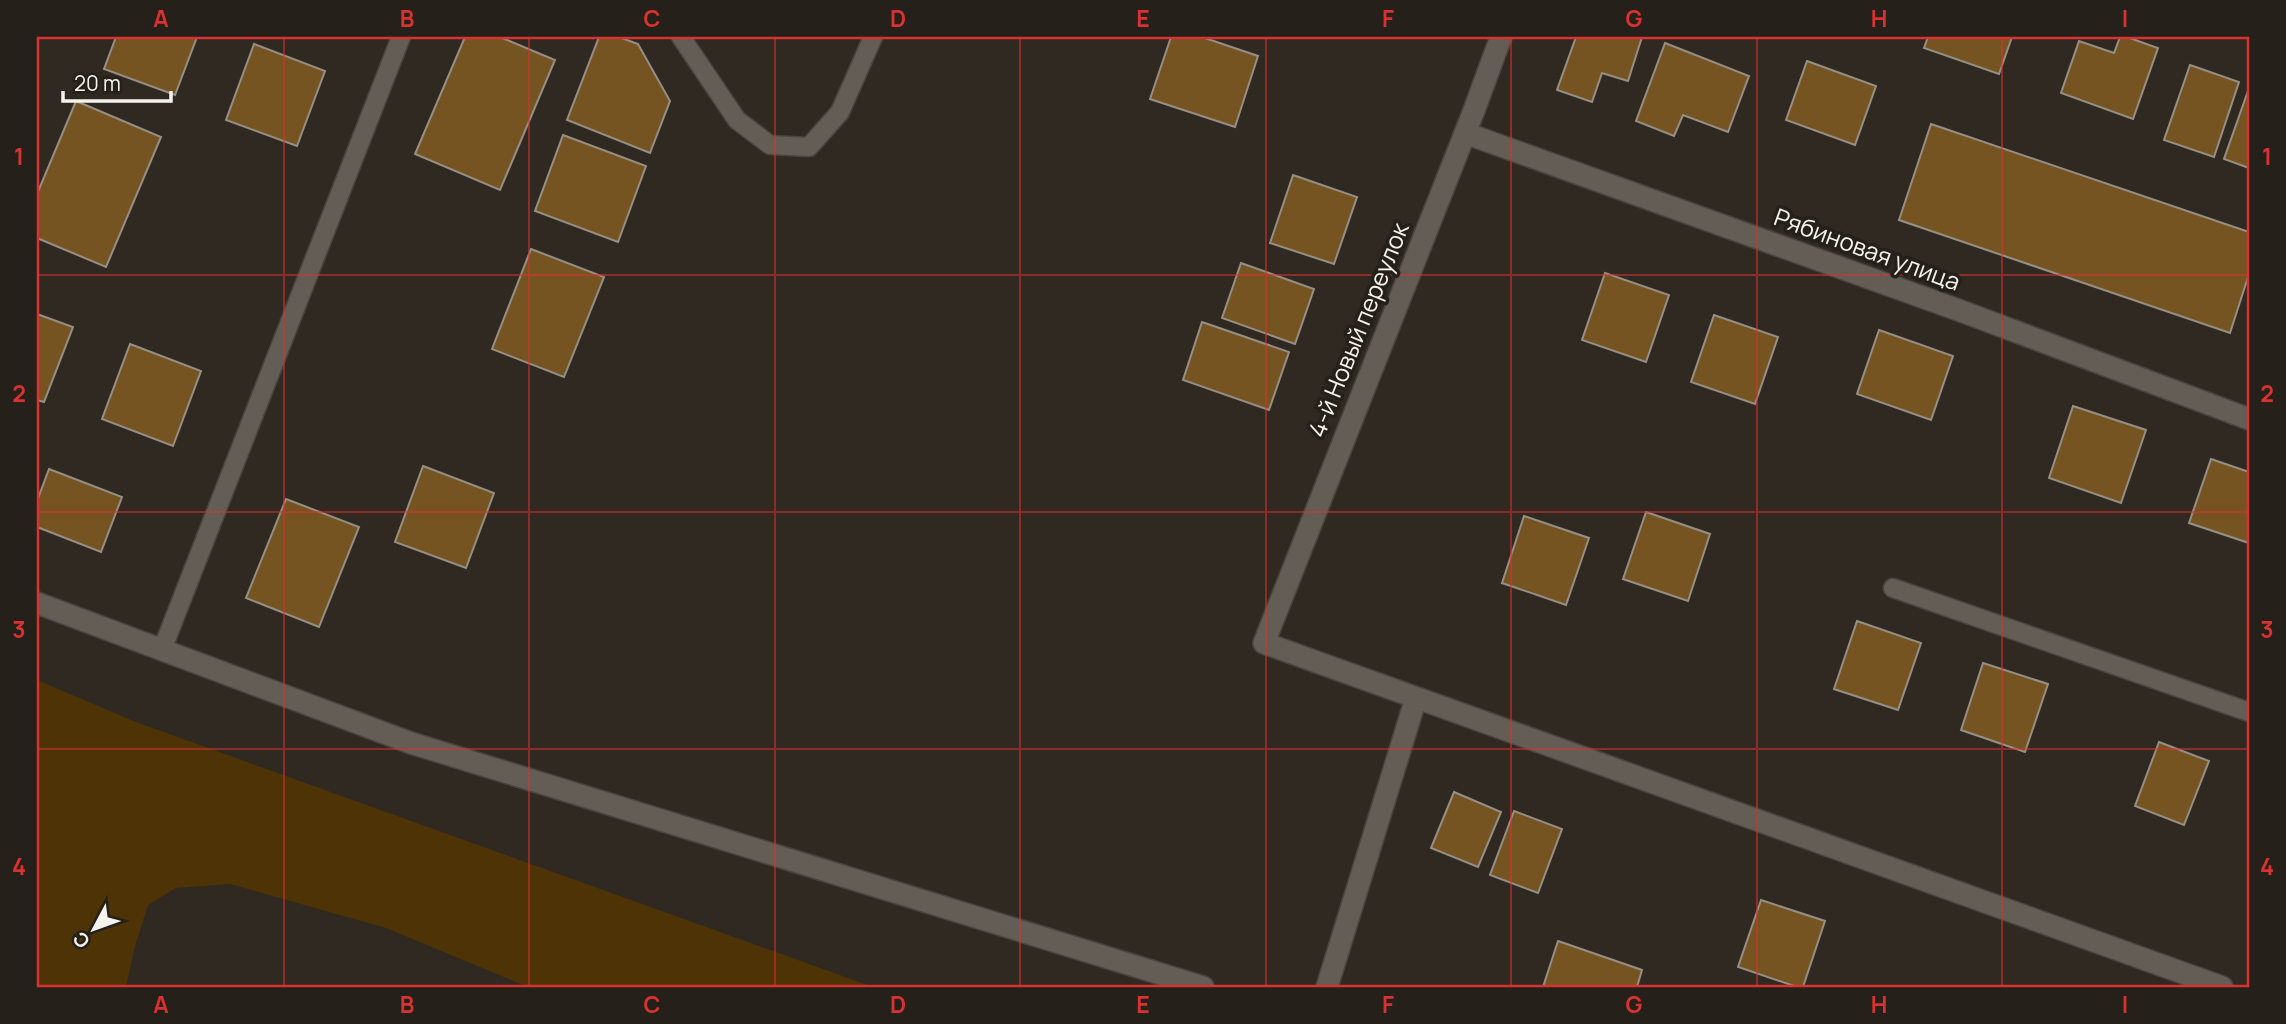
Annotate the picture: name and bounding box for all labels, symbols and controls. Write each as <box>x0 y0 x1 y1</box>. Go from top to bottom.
text: A <box>153 2 169 34</box>
text: B <box>400 2 414 34</box>
text: C <box>644 2 661 34</box>
text: D <box>890 2 906 34</box>
text: E <box>1136 2 1150 34</box>
text: F <box>1382 2 1394 34</box>
text: G <box>1626 2 1643 34</box>
text: H <box>1871 2 1887 34</box>
text: I <box>2122 2 2128 34</box>
scale bar <box>63 60 172 104</box>
text: 20 m <box>74 69 121 97</box>
text: 1 <box>14 140 24 172</box>
text: 1 <box>2262 140 2272 172</box>
street label: Рябиновая улица <box>1770 200 1965 298</box>
street label: 4-й Новый переулок <box>1300 216 1416 442</box>
text: 2 <box>12 377 26 409</box>
text: 2 <box>2260 377 2274 409</box>
text: 3 <box>12 613 26 645</box>
text: 3 <box>2260 613 2274 645</box>
text: 4 <box>12 850 26 882</box>
text: 4 <box>2260 850 2274 882</box>
north arrow <box>60 894 130 964</box>
text: С <box>67 926 96 954</box>
text: A <box>153 988 169 1020</box>
text: B <box>400 988 414 1020</box>
text: C <box>644 988 661 1020</box>
text: D <box>890 988 906 1020</box>
text: E <box>1136 988 1150 1020</box>
text: F <box>1382 988 1394 1020</box>
text: G <box>1626 988 1643 1020</box>
text: H <box>1871 988 1887 1020</box>
text: I <box>2122 988 2128 1020</box>

